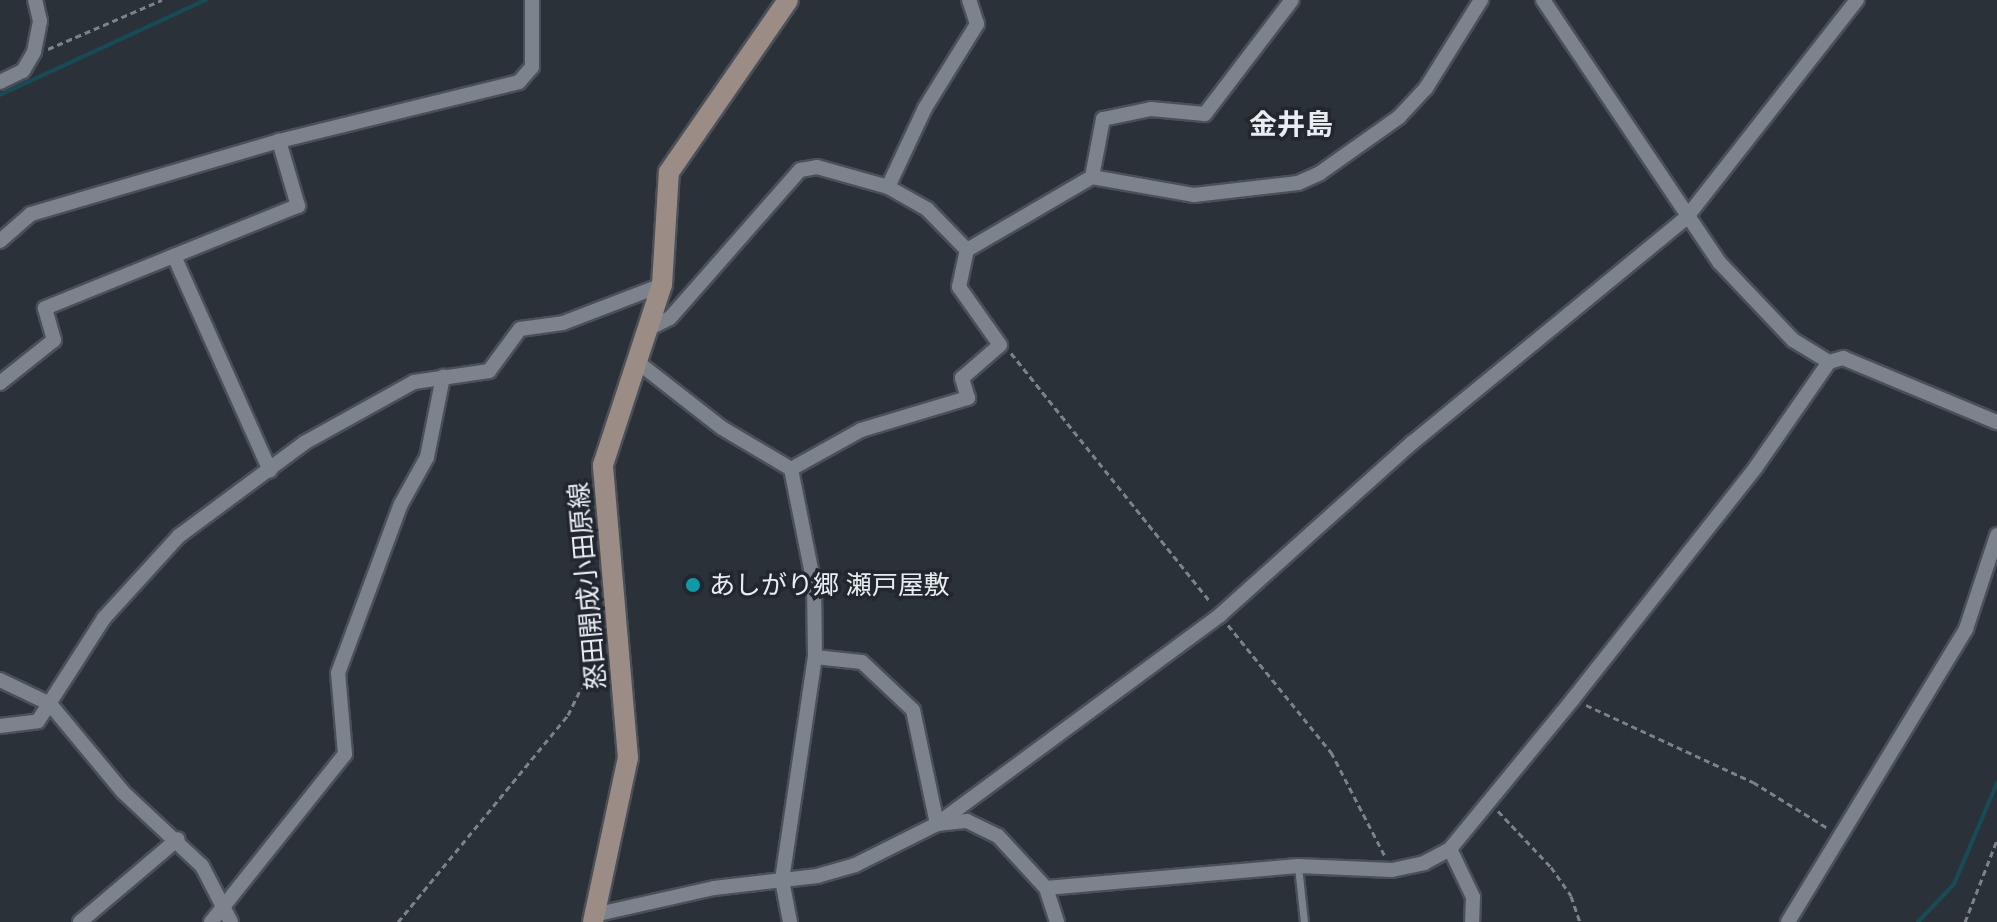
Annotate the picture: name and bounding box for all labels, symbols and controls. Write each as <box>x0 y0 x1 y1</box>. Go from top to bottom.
district label: 金井島 <box>1249 106 1333 140</box>
street label: 怒田開成小田原線 <box>562 481 612 691</box>
place label: あしがり郷 瀬戸屋敷 <box>709 569 950 601</box>
marker: あしがり郷 瀬戸屋敷 <box>684 576 702 594</box>

